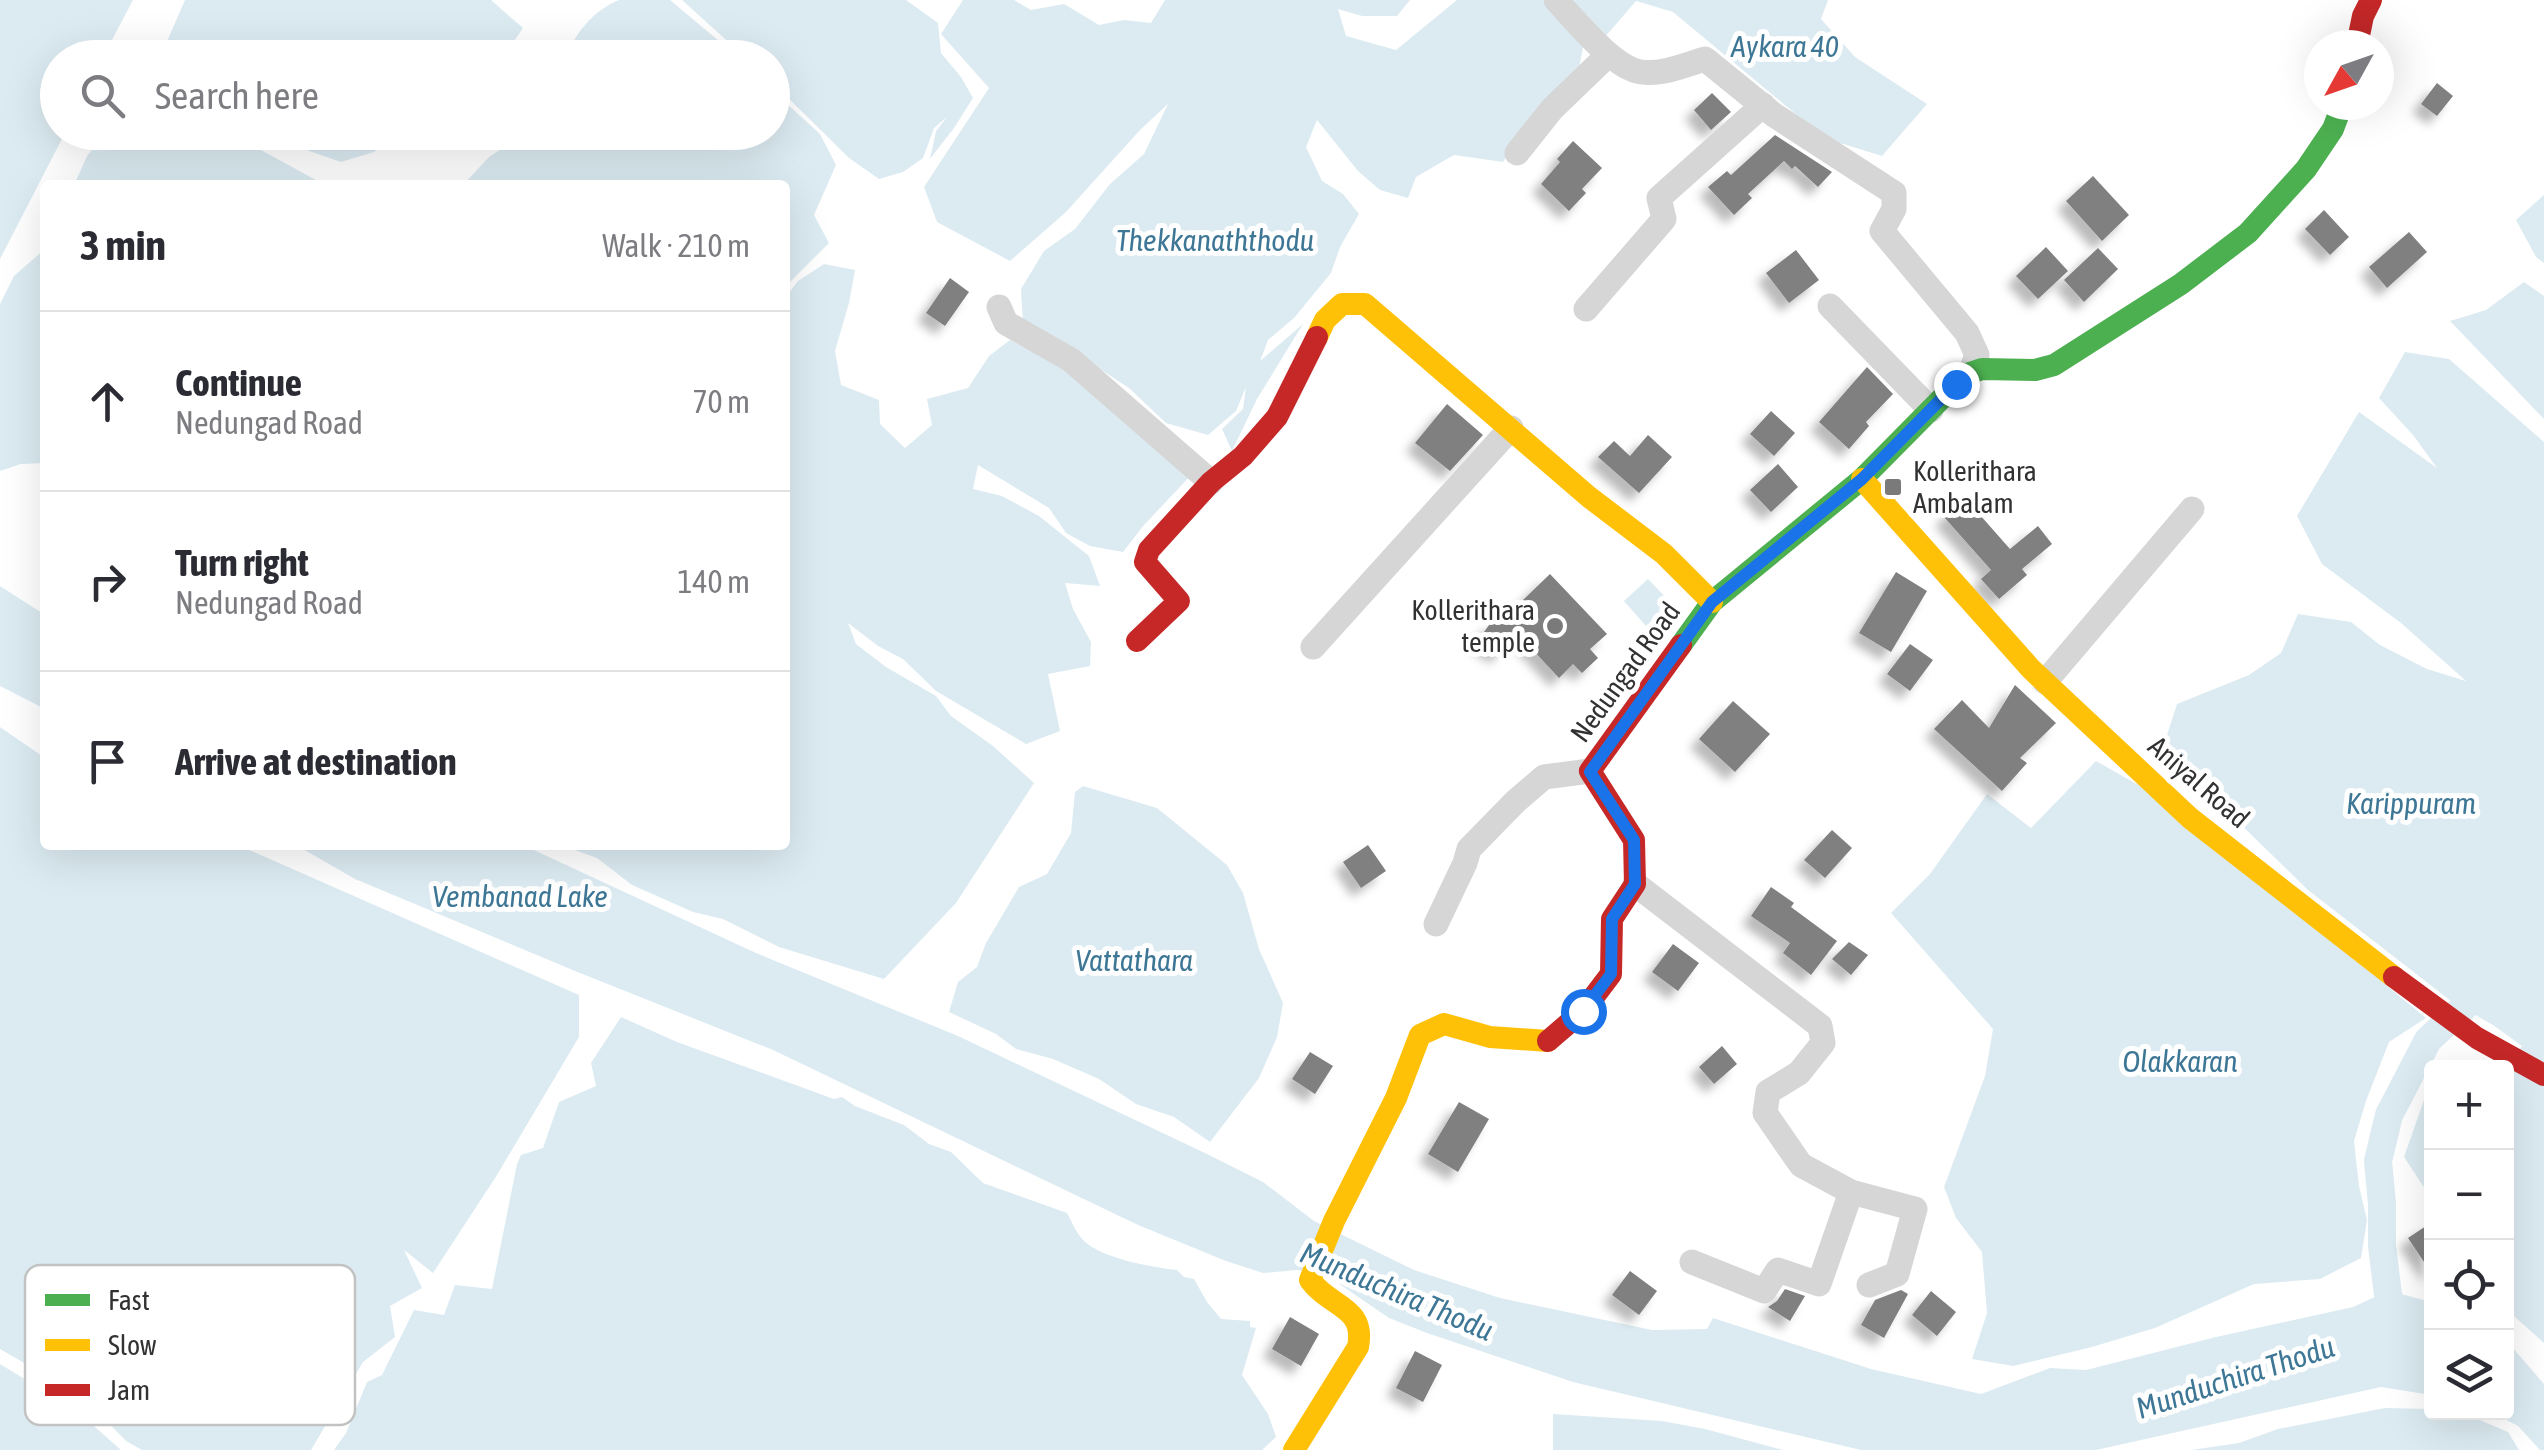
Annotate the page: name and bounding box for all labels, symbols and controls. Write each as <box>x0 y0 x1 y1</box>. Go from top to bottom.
water label: Aykara 40 <box>1730 29 1839 63</box>
north arrow <box>2304 30 2394 120</box>
search box <box>40 40 790 150</box>
icon: search <box>75 68 130 123</box>
text: Search here <box>155 74 319 117</box>
text: 3 min <box>80 221 166 269</box>
water label: Thekkanaththodu <box>1116 223 1314 257</box>
text: Walk · 210 m <box>602 227 750 264</box>
text: Continue <box>175 361 302 404</box>
route end <box>1934 362 1980 408</box>
icon: ahead <box>80 374 135 429</box>
text: 70 m <box>692 383 750 420</box>
text: Nedungad Road <box>175 404 363 441</box>
place label: Kollerithara Ambalam <box>1913 455 2037 519</box>
marker: Kollerithara Ambalam <box>1882 476 1904 498</box>
text: Turn right <box>175 541 309 584</box>
icon: right <box>80 554 135 609</box>
text: 140 m <box>677 563 750 600</box>
text: Nedungad Road <box>175 584 363 621</box>
place label: Kollerithara temple <box>1411 594 1535 658</box>
street label: Nedungad Road <box>1564 596 1686 748</box>
marker: Kollerithara temple <box>1544 615 1566 637</box>
street label: Aniyal Road <box>2142 730 2256 834</box>
icon: arrive <box>80 734 135 789</box>
text: Arrive at destination <box>175 740 457 783</box>
water label: Karippuram <box>2346 786 2476 820</box>
water label: Vembanad Lake <box>432 879 608 913</box>
water label: Vattathara <box>1075 943 1193 977</box>
route start <box>1561 989 1607 1035</box>
water label: Olakkaran <box>2122 1044 2238 1078</box>
map controls <box>2424 1060 2514 1420</box>
button: + <box>2424 1060 2514 1150</box>
button: − <box>2424 1150 2514 1240</box>
water label: Munduchira Thodu <box>1295 1235 1499 1347</box>
button: locate <box>2424 1240 2514 1330</box>
legend <box>25 1265 355 1425</box>
text: Fast <box>108 1284 150 1316</box>
text: Slow <box>108 1329 157 1361</box>
water label: Munduchira Thodu <box>2132 1329 2338 1425</box>
button: layers <box>2424 1330 2514 1420</box>
text: Jam <box>108 1374 150 1406</box>

